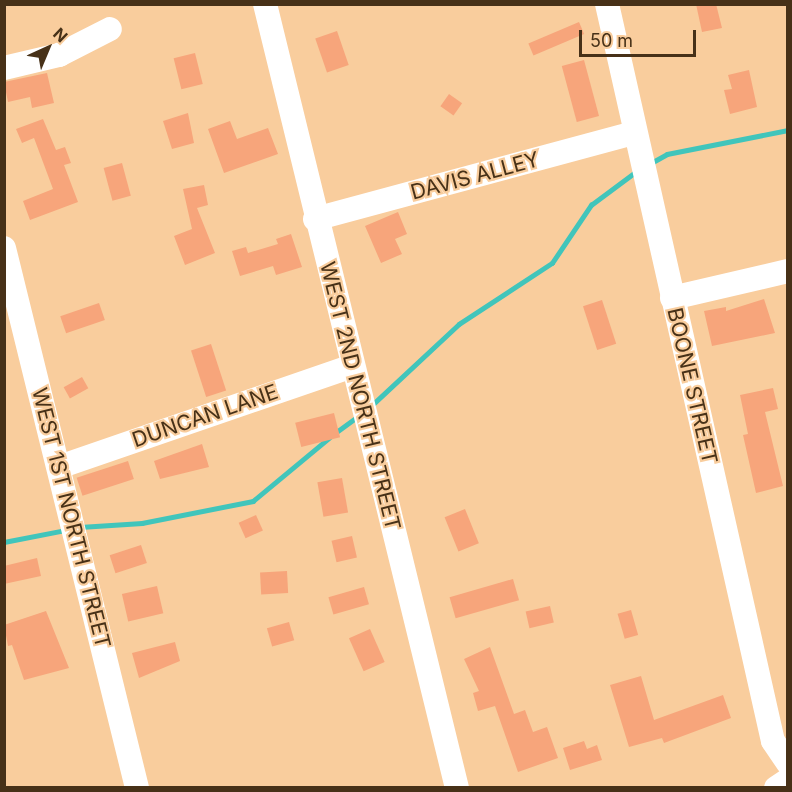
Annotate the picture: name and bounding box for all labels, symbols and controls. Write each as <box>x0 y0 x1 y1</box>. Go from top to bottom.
north arrow <box>18 18 78 78</box>
scale bar <box>582 18 699 56</box>
text: N <box>49 24 72 46</box>
text: 50 m <box>590 30 633 51</box>
street label: DAVIS ALLEY <box>408 147 542 205</box>
street label: WEST 2ND NORTH STREET <box>314 259 406 533</box>
street label: BOONE STREET <box>662 305 722 467</box>
street label: DUNCAN LANE <box>129 379 281 453</box>
street label: WEST 1ST NORTH STREET <box>26 385 116 651</box>

